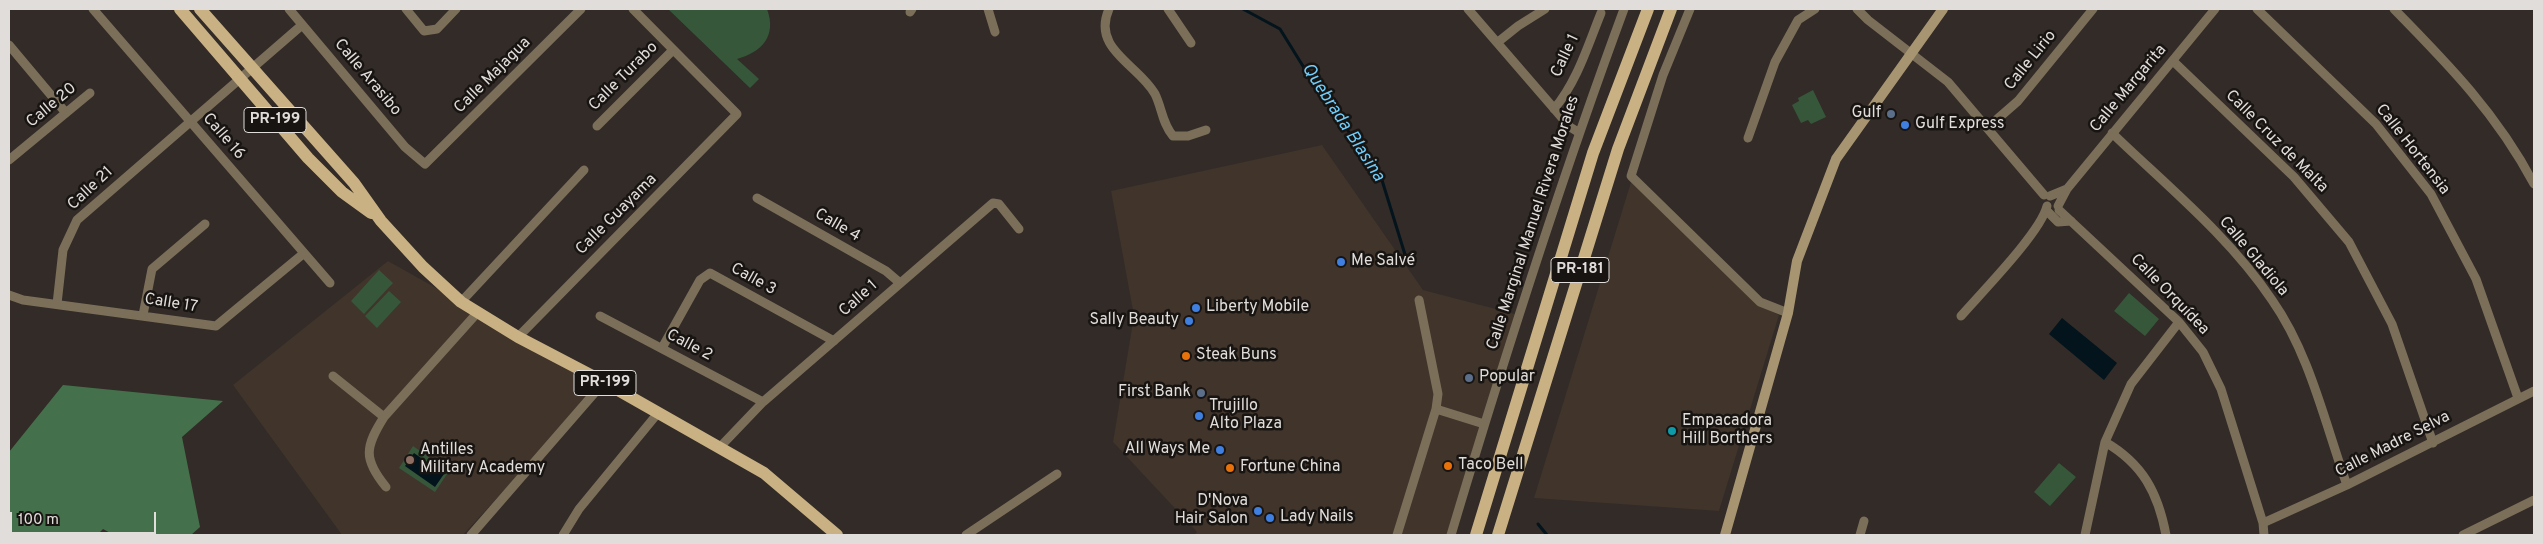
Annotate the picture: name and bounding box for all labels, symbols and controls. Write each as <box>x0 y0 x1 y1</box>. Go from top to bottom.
street label: Calle Lirio <box>2001 27 2061 95</box>
street label: Calle 1 <box>1548 31 1584 81</box>
street label: Calle Majagua <box>451 34 535 118</box>
street label: Calle Arasibo <box>329 36 405 120</box>
street label: Calle Turabo <box>585 38 663 116</box>
street label: Calle Margarita <box>2087 41 2171 137</box>
water label: Quebrada Blasina <box>1296 60 1388 186</box>
street label: Calle 20 <box>23 79 81 133</box>
street label: Calle Cruz de Malta <box>2221 87 2331 197</box>
street label: Calle Marginal Manuel Rivera Morales <box>1484 93 1584 353</box>
street label: Calle Hortensia <box>2371 101 2453 199</box>
place label: Gulf <box>1851 104 1881 124</box>
road number: PR-199 <box>244 108 306 132</box>
marker: Gulf <box>1885 108 1897 120</box>
street label: Calle 16 <box>198 110 248 164</box>
place label: Gulf Express <box>1915 115 2005 135</box>
marker: Gulf Express <box>1899 119 1911 131</box>
street label: Calle 21 <box>64 163 118 215</box>
street label: Calle Guayama <box>572 170 662 260</box>
street label: Calle 4 <box>811 205 863 247</box>
street label: Calle Gladiola <box>2214 213 2292 301</box>
street label: Calle Orquídea <box>2126 251 2212 339</box>
place label: Me Salvé <box>1351 252 1415 272</box>
marker: Me Salvé <box>1335 256 1347 268</box>
road number: PR-181 <box>1551 258 1609 282</box>
street label: Calle 3 <box>727 260 779 300</box>
street label: Calle 1 <box>836 277 882 321</box>
street label: Calle 17 <box>143 290 199 318</box>
place label: Liberty Mobile <box>1206 298 1309 318</box>
marker: Liberty Mobile <box>1190 302 1202 314</box>
place label: Sally Beauty <box>1090 311 1179 331</box>
marker: Sally Beauty <box>1183 315 1195 327</box>
street label: Calle 2 <box>663 326 715 366</box>
place label: Steak Buns <box>1196 346 1277 366</box>
marker: Steak Buns <box>1180 350 1192 362</box>
place label: Popular <box>1479 368 1535 388</box>
road number: PR-199 <box>574 370 636 396</box>
marker: Popular <box>1463 372 1475 384</box>
place label: First Bank <box>1118 383 1191 403</box>
marker: First Bank <box>1195 387 1207 399</box>
place label: Trujillo Alto Plaza <box>1209 397 1282 435</box>
street label: Calle Madre Selva <box>2332 408 2454 482</box>
marker: Trujillo Alto Plaza <box>1193 410 1205 422</box>
place label: Empacadora Hill Borthers <box>1682 412 1773 450</box>
marker: Empacadora Hill Borthers <box>1666 425 1678 437</box>
place label: All Ways Me <box>1125 440 1210 460</box>
place label: Antilles Military Academy <box>420 441 545 479</box>
marker: All Ways Me <box>1214 444 1226 456</box>
marker: Antilles Military Academy <box>404 454 416 466</box>
place label: Taco Bell <box>1458 456 1523 476</box>
place label: Fortune China <box>1240 458 1340 478</box>
marker: Taco Bell <box>1442 460 1454 472</box>
marker: Fortune China <box>1224 462 1236 474</box>
place label: D'Nova Hair Salon <box>1175 492 1248 530</box>
scale bar <box>12 502 159 534</box>
marker: D'Nova Hair Salon <box>1252 505 1264 517</box>
place label: Lady Nails <box>1280 508 1354 528</box>
text: 100 m <box>18 511 59 530</box>
marker: Lady Nails <box>1264 512 1276 524</box>

